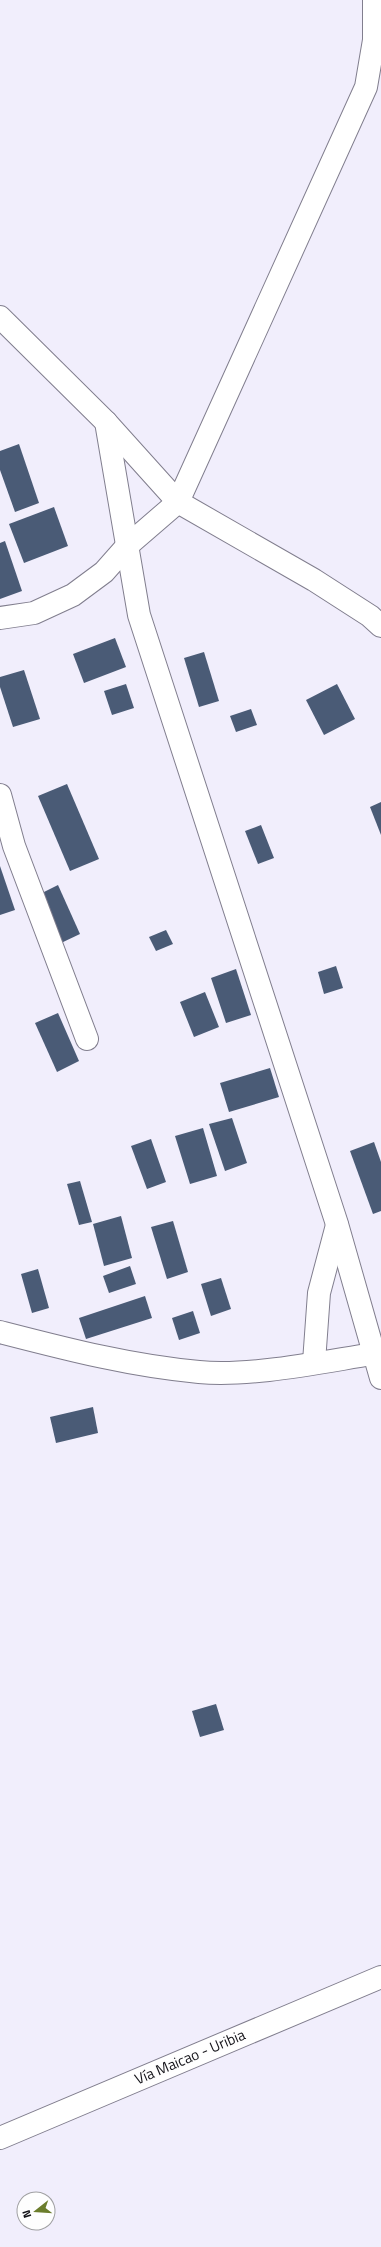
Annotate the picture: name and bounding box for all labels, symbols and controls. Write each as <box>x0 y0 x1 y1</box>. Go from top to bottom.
street label: Vía Maicao - Uribia <box>131 2023 249 2090</box>
north arrow <box>16 2191 56 2231</box>
text: N <box>18 2208 35 2220</box>

